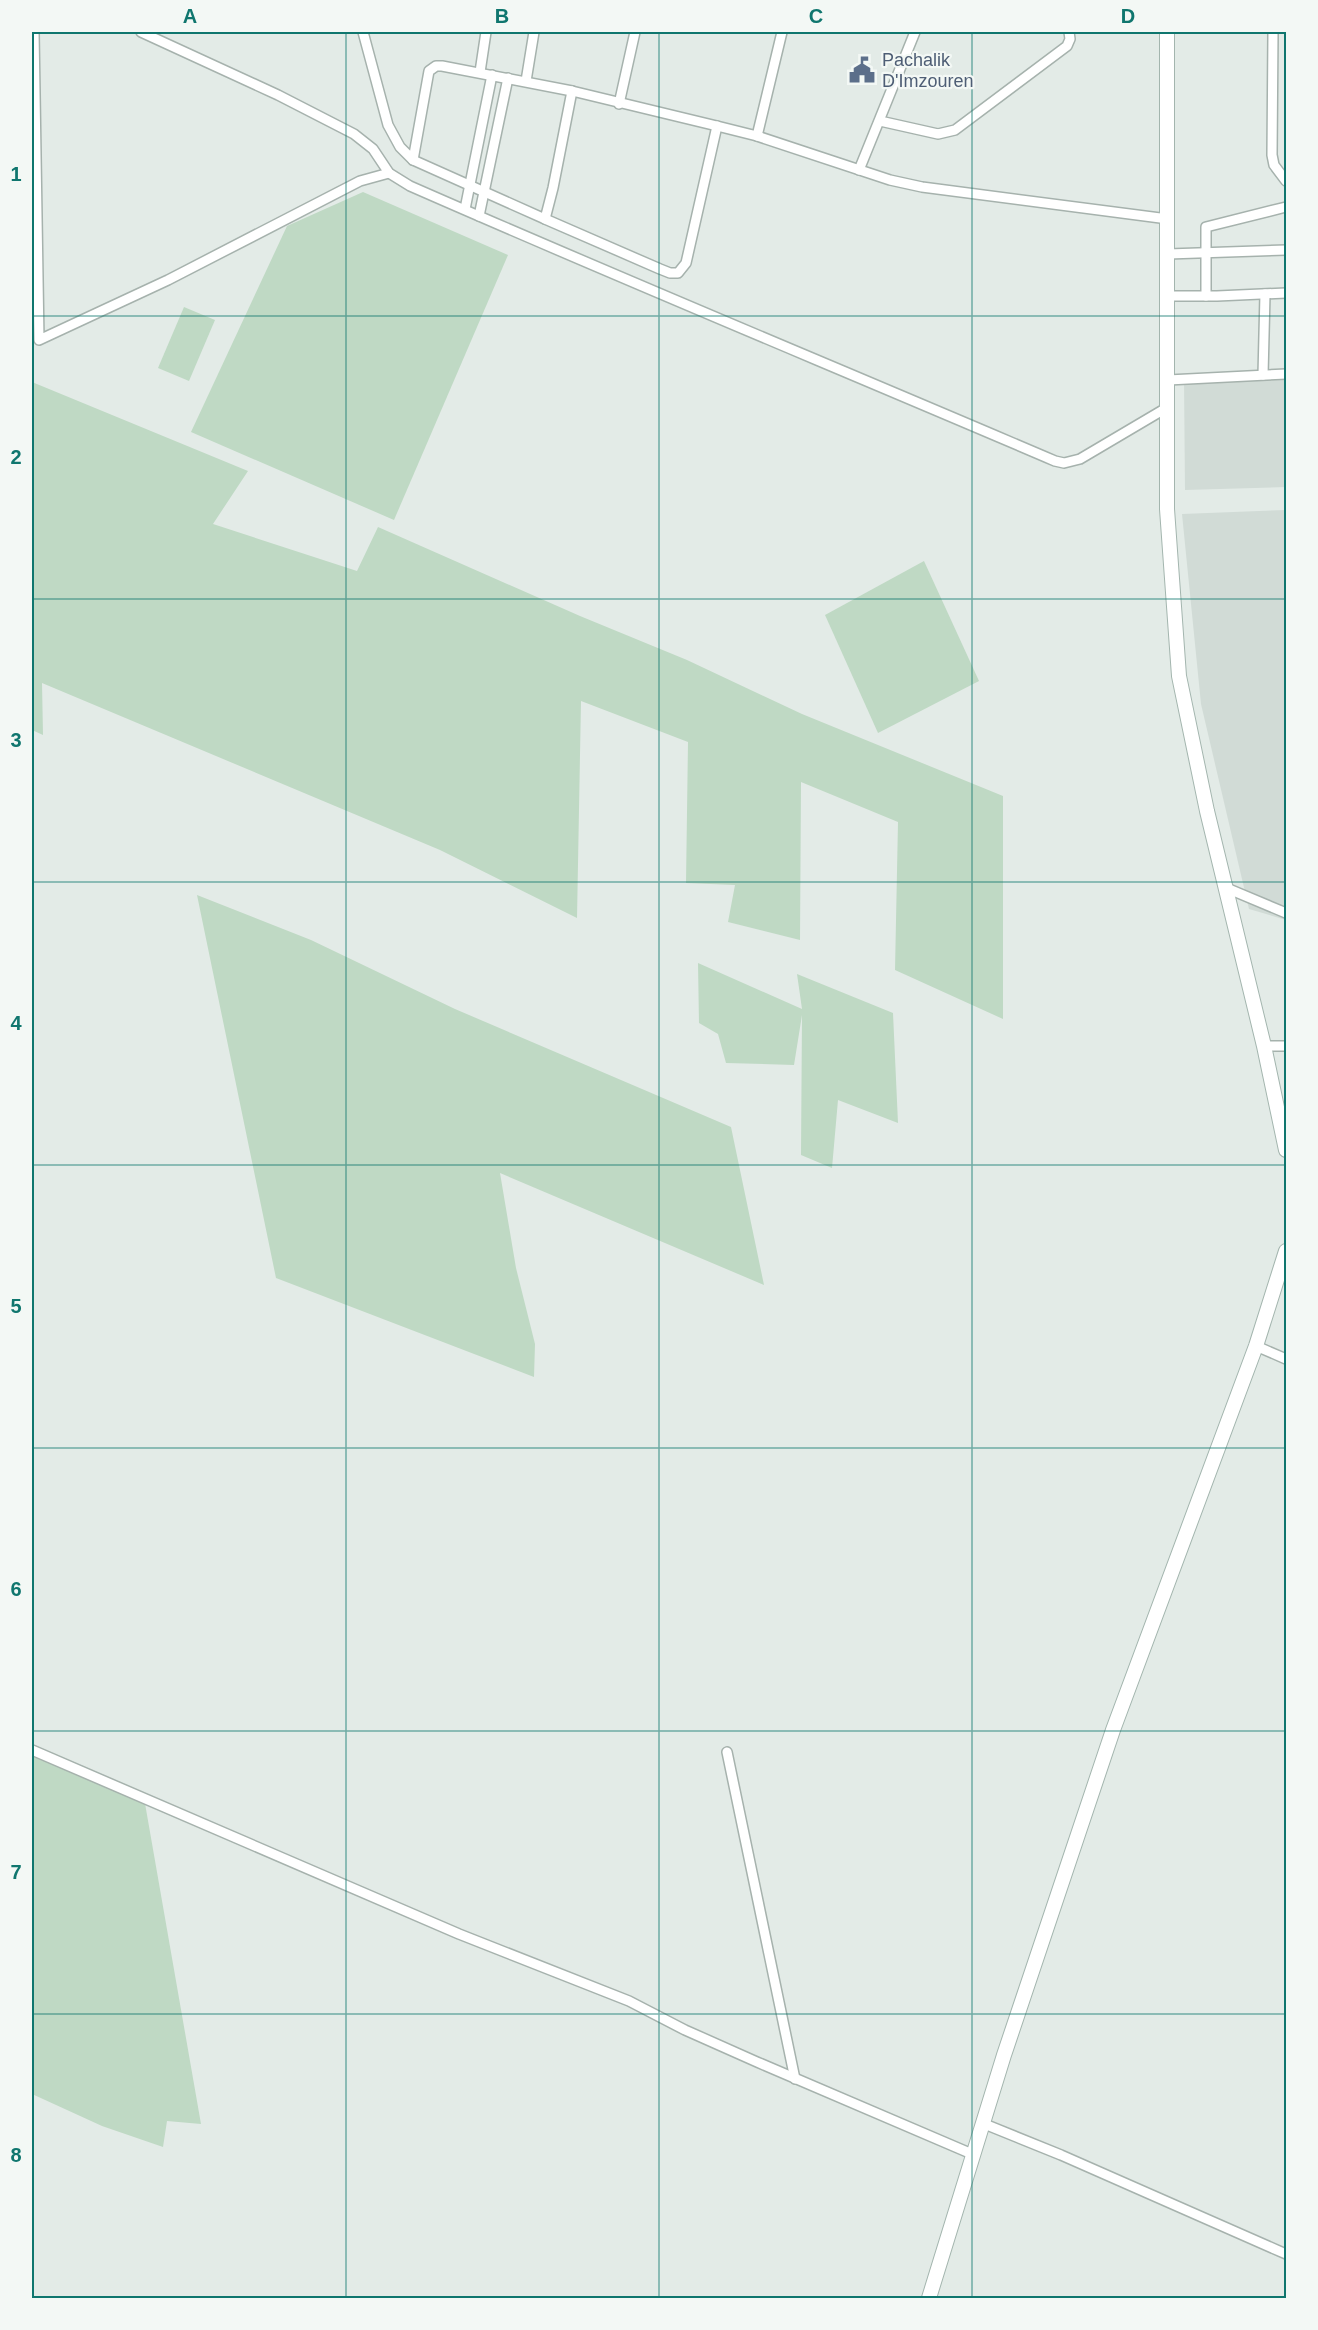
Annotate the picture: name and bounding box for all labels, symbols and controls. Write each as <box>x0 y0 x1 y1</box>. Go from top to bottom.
text: A <box>183 5 197 27</box>
text: B <box>495 5 509 27</box>
text: C <box>809 5 823 27</box>
text: D <box>1121 5 1135 27</box>
place label: Pachalik D'Imzouren <box>882 50 973 91</box>
public building icon: Pachalik D'Imzouren <box>847 55 877 85</box>
text: 1 <box>10 163 22 185</box>
text: 2 <box>10 446 22 468</box>
text: 3 <box>10 729 22 751</box>
text: 4 <box>10 1012 22 1034</box>
text: 5 <box>10 1295 22 1317</box>
text: 6 <box>10 1578 22 1600</box>
text: 7 <box>10 1861 22 1883</box>
text: 8 <box>10 2144 22 2166</box>

